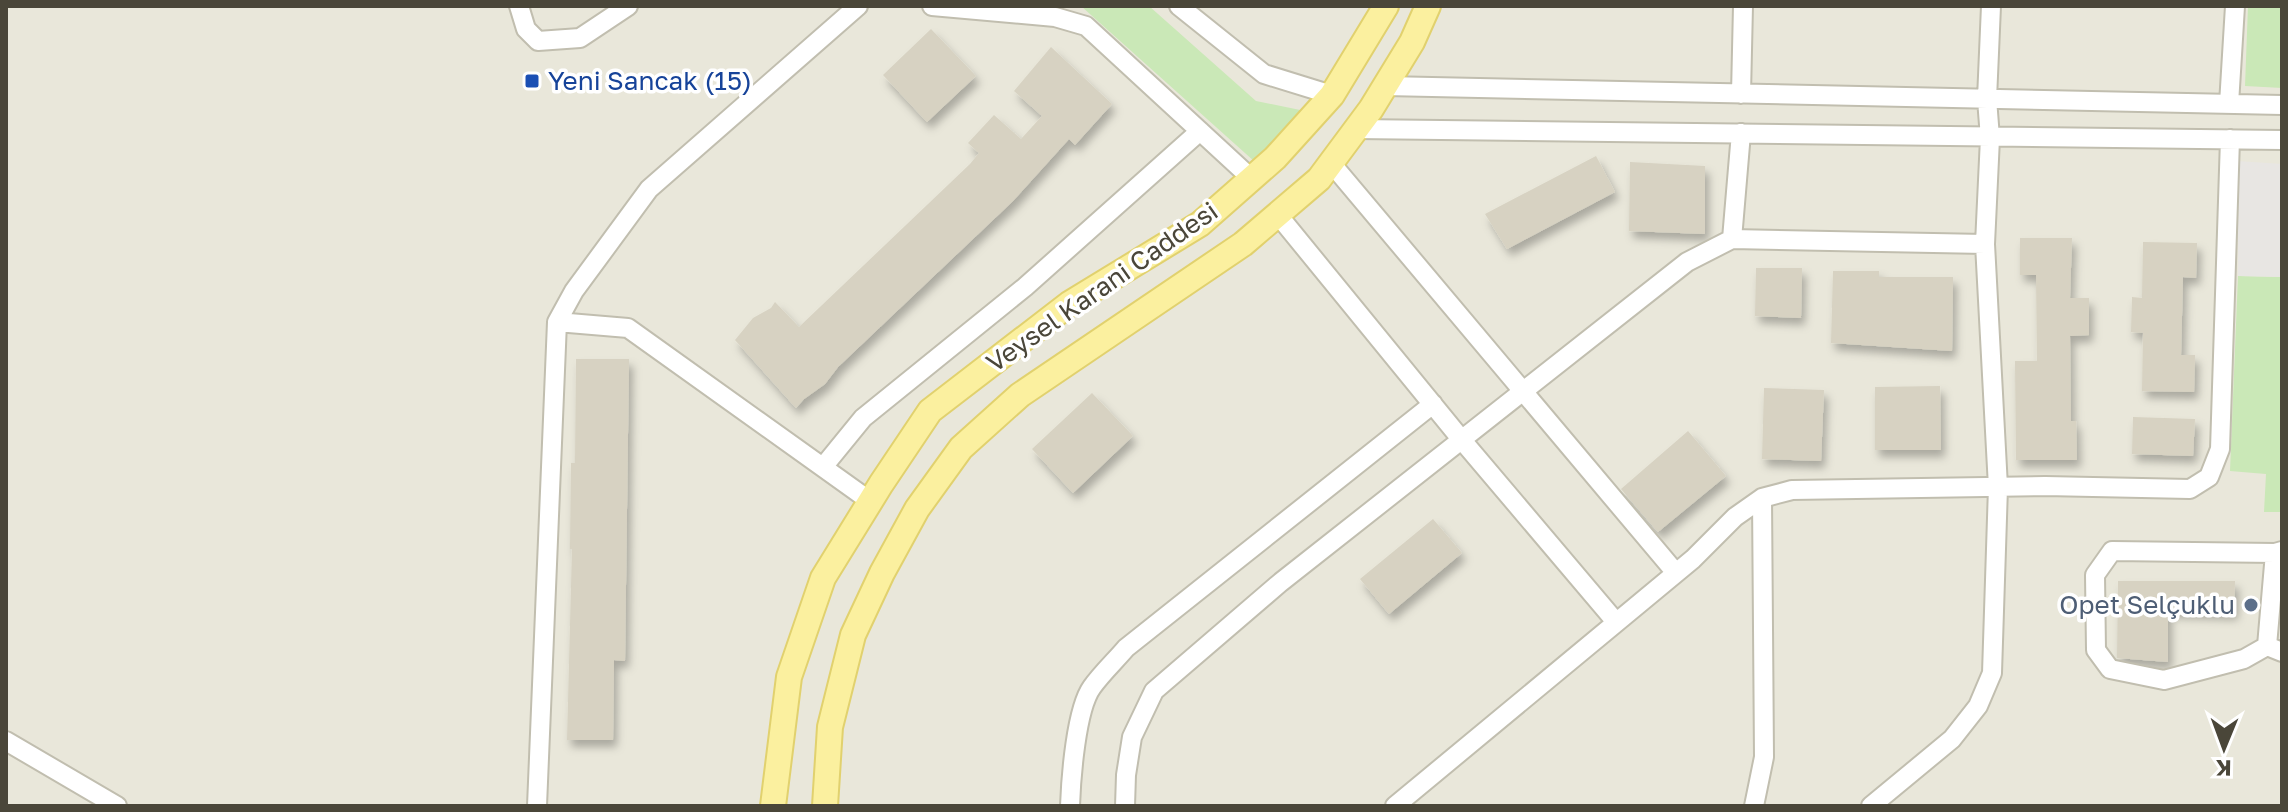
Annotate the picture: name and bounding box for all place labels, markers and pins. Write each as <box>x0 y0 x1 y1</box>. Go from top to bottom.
place label: Yeni Sancak (15) <box>548 65 752 96</box>
marker: Yeni Sancak (15) <box>523 72 541 90</box>
place label: Opet Selçuklu <box>2059 589 2235 620</box>
marker: Opet Selçuklu <box>2242 596 2260 614</box>

